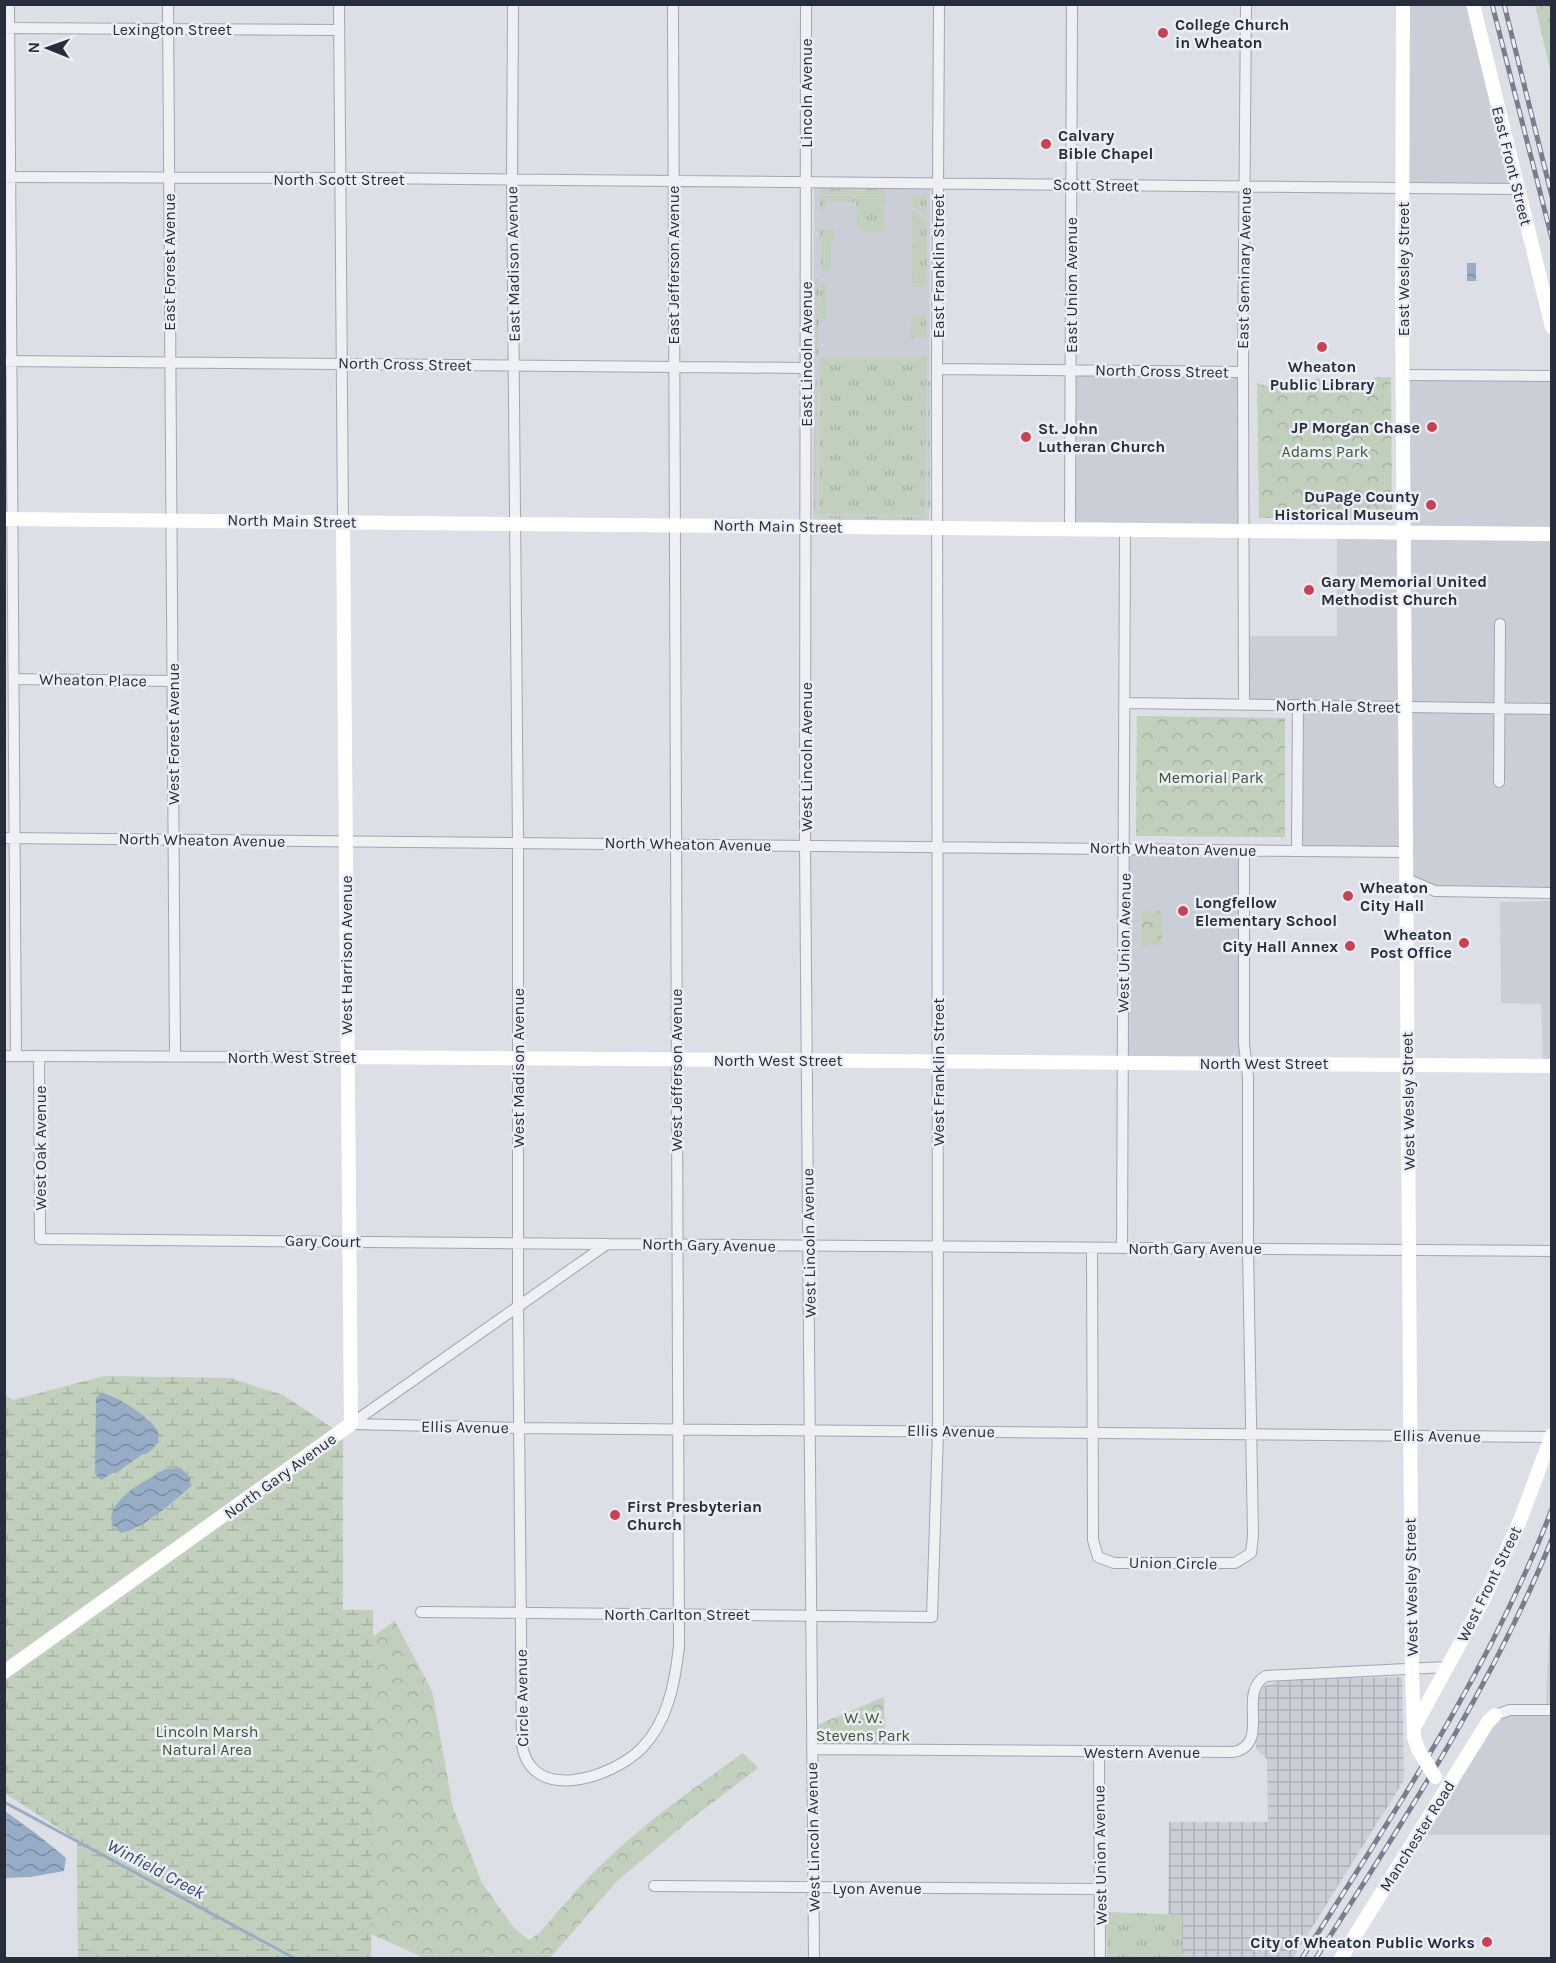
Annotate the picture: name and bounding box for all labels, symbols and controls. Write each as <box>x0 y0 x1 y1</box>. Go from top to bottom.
place label: College Church in Wheaton <box>1175 15 1289 52</box>
north arrow <box>18 18 78 78</box>
street label: Lexington Street <box>112 20 232 39</box>
marker: College Church in Wheaton <box>1156 26 1170 40</box>
street label: Lincoln Avenue <box>797 38 816 148</box>
text: N <box>24 42 43 54</box>
street label: East Front Street <box>1488 104 1536 228</box>
place label: Calvary Bible Chapel <box>1058 126 1153 163</box>
marker: Calvary Bible Chapel <box>1039 137 1053 151</box>
street label: North Scott Street <box>273 170 405 189</box>
street label: Scott Street <box>1053 175 1139 195</box>
street label: East Madison Avenue <box>502 186 524 342</box>
street label: East Jefferson Avenue <box>664 186 683 344</box>
street label: East Seminary Avenue <box>1233 187 1255 349</box>
street label: East Forest Avenue <box>160 193 179 331</box>
street label: East Franklin Street <box>929 194 948 338</box>
street label: East Wesley Street <box>1394 202 1413 336</box>
street label: East Union Avenue <box>1062 217 1081 353</box>
street label: East Lincoln Avenue <box>797 281 816 427</box>
marker: Wheaton Public Library <box>1315 340 1329 354</box>
street label: North Cross Street <box>338 353 472 375</box>
place label: Wheaton Public Library <box>1270 357 1374 394</box>
street label: North Cross Street <box>1095 360 1229 382</box>
place label: JP Morgan Chase <box>1291 418 1420 437</box>
place label: St. John Lutheran Church <box>1038 419 1165 456</box>
marker: JP Morgan Chase <box>1425 420 1439 434</box>
marker: St. John Lutheran Church <box>1019 430 1033 444</box>
park label: Adams Park <box>1281 442 1369 461</box>
place label: DuPage County Historical Museum <box>1274 487 1419 524</box>
marker: DuPage County Historical Museum <box>1424 498 1438 512</box>
street label: North Main Street <box>227 510 357 532</box>
street label: North Main Street <box>713 515 843 537</box>
place label: Gary Memorial United Methodist Church <box>1321 572 1487 609</box>
marker: Gary Memorial United Methodist Church <box>1302 583 1316 597</box>
street label: West Forest Avenue <box>164 663 183 805</box>
street label: Wheaton Place <box>39 670 147 690</box>
street label: West Lincoln Avenue <box>797 682 816 832</box>
street label: North Hale Street <box>1275 695 1401 717</box>
park label: Memorial Park <box>1158 768 1264 787</box>
street label: North Wheaton Avenue <box>118 829 286 851</box>
street label: North Wheaton Avenue <box>604 833 772 855</box>
street label: North Wheaton Avenue <box>1089 838 1257 860</box>
street label: West Union Avenue <box>1113 873 1135 1013</box>
street label: West Harrison Avenue <box>337 875 356 1035</box>
place label: Wheaton City Hall <box>1360 878 1428 915</box>
marker: Wheaton City Hall <box>1341 889 1355 903</box>
place label: Longfellow Elementary School <box>1195 893 1337 930</box>
marker: Longfellow Elementary School <box>1176 904 1190 918</box>
place label: Wheaton Post Office <box>1370 925 1452 962</box>
marker: Wheaton Post Office <box>1457 936 1471 950</box>
place label: City Hall Annex <box>1222 937 1338 956</box>
marker: City Hall Annex <box>1343 939 1357 953</box>
street label: West Madison Avenue <box>509 988 528 1148</box>
street label: West Jefferson Avenue <box>667 988 686 1152</box>
street label: West Franklin Street <box>929 998 948 1146</box>
street label: West Wesley Street <box>1397 1032 1419 1170</box>
street label: North West Street <box>227 1048 357 1067</box>
street label: North West Street <box>713 1051 843 1070</box>
street label: North West Street <box>1199 1054 1329 1073</box>
street label: West Oak Avenue <box>31 1086 50 1210</box>
street label: West Lincoln Avenue <box>798 1168 820 1318</box>
street label: Gary Court <box>285 1231 361 1251</box>
street label: North Gary Avenue <box>642 1234 776 1256</box>
street label: North Gary Avenue <box>1128 1239 1262 1258</box>
street label: Ellis Avenue <box>421 1417 509 1437</box>
street label: Ellis Avenue <box>907 1421 995 1441</box>
street label: Ellis Avenue <box>1393 1426 1481 1446</box>
street label: North Gary Avenue <box>220 1429 340 1523</box>
place label: First Presbyterian Church <box>627 1497 762 1534</box>
marker: First Presbyterian Church <box>608 1508 622 1522</box>
street label: West Wesley Street <box>1400 1518 1422 1656</box>
street label: West Front Street <box>1453 1523 1525 1645</box>
street label: Union Circle <box>1129 1553 1217 1573</box>
street label: North Carlton Street <box>604 1605 750 1624</box>
street label: Circle Avenue <box>512 1649 532 1747</box>
park label: W. W. Stevens Park <box>816 1708 910 1745</box>
park label: Lincoln Marsh Natural Area <box>155 1722 259 1759</box>
street label: Western Avenue <box>1084 1743 1200 1762</box>
street label: West Lincoln Avenue <box>802 1762 824 1912</box>
street label: Manchester Road <box>1375 1777 1459 1895</box>
street label: West Union Avenue <box>1089 1785 1111 1925</box>
water label: Winfield Creek <box>103 1834 209 1904</box>
street label: Lyon Avenue <box>832 1879 922 1898</box>
place label: City of Wheaton Public Works <box>1250 1933 1475 1952</box>
marker: City of Wheaton Public Works <box>1480 1935 1494 1949</box>

